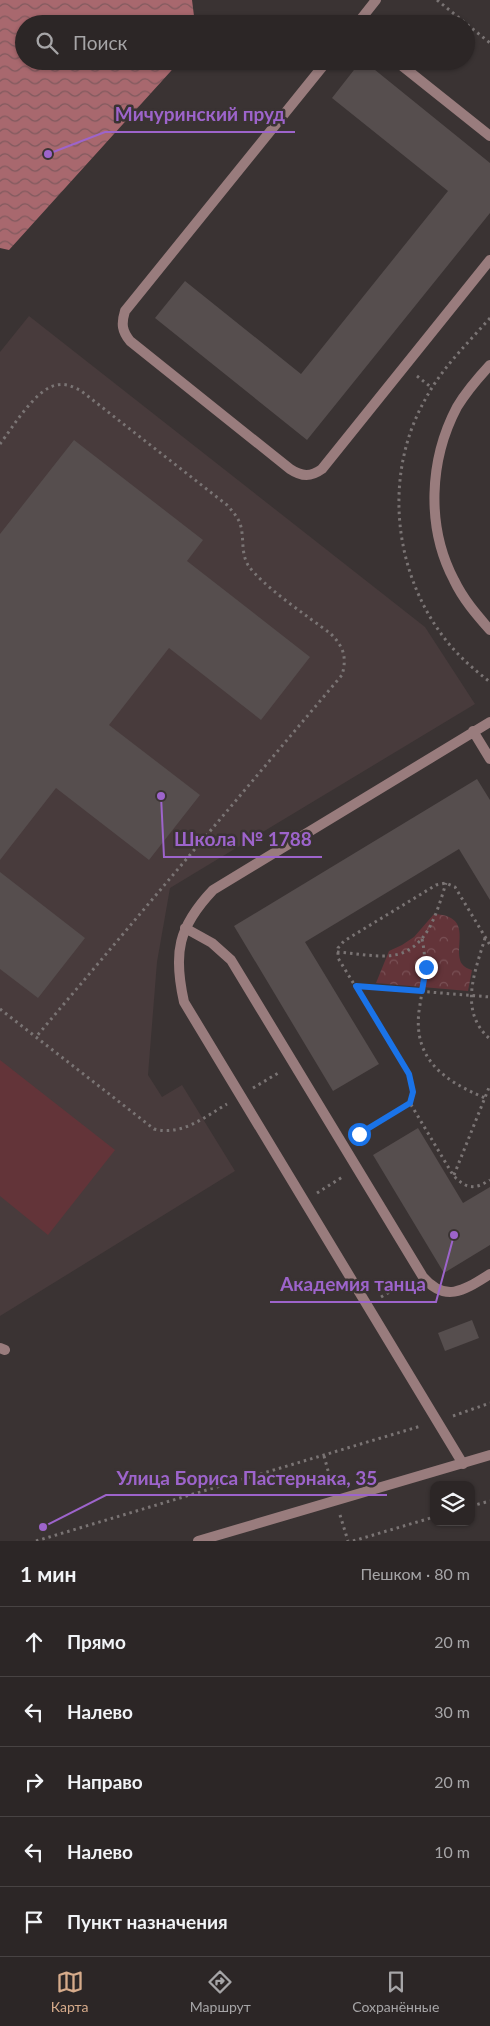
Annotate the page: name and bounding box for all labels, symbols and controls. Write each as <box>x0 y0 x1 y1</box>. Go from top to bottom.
search box <box>15 15 475 70</box>
icon: search <box>33 29 61 57</box>
text: Поиск <box>73 31 127 54</box>
callout: Мичуринский пруд <box>105 98 295 132</box>
text: Мичуринский пруд <box>115 102 285 125</box>
callout: Школа № 1788 <box>164 823 322 857</box>
text: Школа № 1788 <box>174 827 312 850</box>
route end <box>415 956 438 979</box>
route start <box>348 1123 371 1146</box>
callout: Академия танца <box>270 1268 436 1302</box>
text: Академия танца <box>279 1272 426 1295</box>
callout: Улица Бориса Пастернака, 35 <box>106 1461 387 1495</box>
text: Улица Бориса Пастернака, 35 <box>116 1466 377 1489</box>
map controls <box>430 1481 475 1526</box>
button: layers <box>430 1481 475 1526</box>
text: 1 мин <box>20 1561 77 1586</box>
text: Пешком · 80 m <box>360 1564 470 1583</box>
icon: ahead <box>20 1628 48 1656</box>
text: Прямо <box>67 1630 126 1653</box>
text: 20 m <box>434 1632 470 1651</box>
icon: left <box>20 1698 48 1726</box>
text: Налево <box>67 1700 133 1723</box>
text: 30 m <box>434 1702 470 1721</box>
icon: right <box>20 1768 48 1796</box>
text: Направо <box>67 1770 143 1793</box>
text: 20 m <box>434 1772 470 1791</box>
icon: left <box>20 1838 48 1866</box>
text: Налево <box>67 1840 133 1863</box>
text: 10 m <box>434 1842 470 1861</box>
icon: arrive <box>20 1908 48 1936</box>
text: Пункт назначения <box>67 1910 228 1933</box>
tab: Карта <box>51 1968 89 2015</box>
tab: Маршрут <box>190 1968 251 2015</box>
tab: Сохранённые <box>352 1968 439 2015</box>

